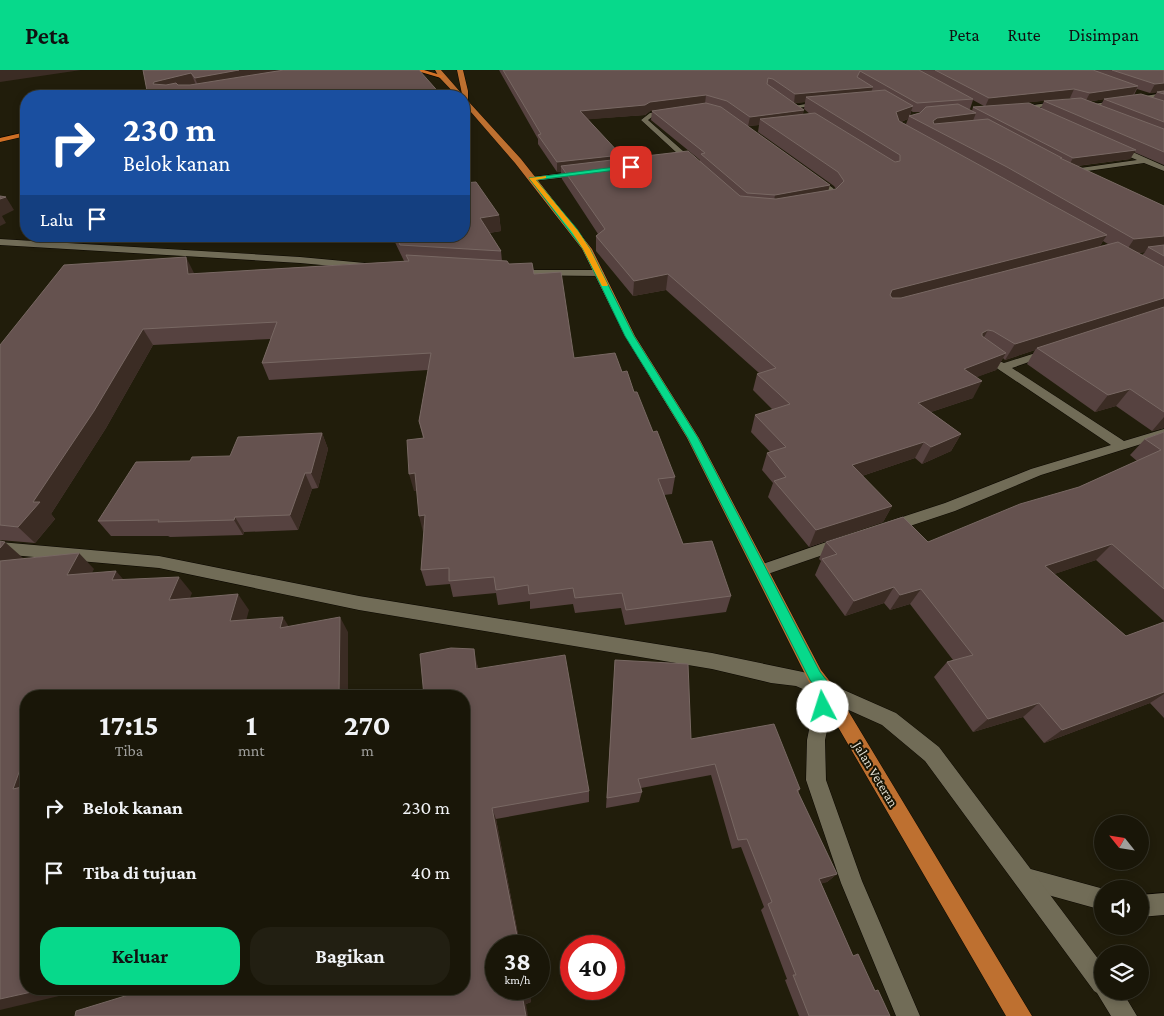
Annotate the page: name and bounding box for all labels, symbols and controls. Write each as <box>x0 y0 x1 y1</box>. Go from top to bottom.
text: Peta <box>25 22 69 49</box>
text: Peta <box>949 25 980 45</box>
text: Rute <box>1008 25 1041 45</box>
text: Disimpan <box>1069 25 1139 45</box>
icon: right <box>40 110 105 175</box>
text: 230 m <box>123 110 216 149</box>
pin <box>610 146 652 188</box>
text: Belok kanan <box>123 151 230 176</box>
icon: arrive <box>617 153 645 181</box>
icon: arrive <box>83 205 111 233</box>
text: Lalu <box>40 209 73 230</box>
position arrow <box>796 680 848 732</box>
text: 17:15 <box>99 708 159 741</box>
text: 1 <box>246 708 257 741</box>
text: 270 <box>344 708 391 741</box>
street label: Jalan Veteran <box>849 737 902 810</box>
text: Tiba <box>115 742 143 759</box>
text: mnt <box>238 742 265 759</box>
text: m <box>361 742 374 759</box>
icon: right <box>40 794 68 822</box>
text: Belok kanan <box>83 797 183 818</box>
text: 230 m <box>402 797 450 818</box>
north arrow <box>1094 815 1149 870</box>
map controls <box>1094 815 1149 1000</box>
icon: arrive <box>40 859 68 887</box>
text: Tiba di tujuan <box>83 862 197 883</box>
text: 40 m <box>411 862 450 883</box>
button: sound <box>1094 880 1149 935</box>
button: Keluar <box>40 927 240 985</box>
button: Bagikan <box>250 927 450 985</box>
speed limit sign: 40 <box>560 935 625 1000</box>
button: layers <box>1094 945 1149 1000</box>
text: 38 <box>504 948 531 975</box>
text: km/h <box>505 973 530 987</box>

